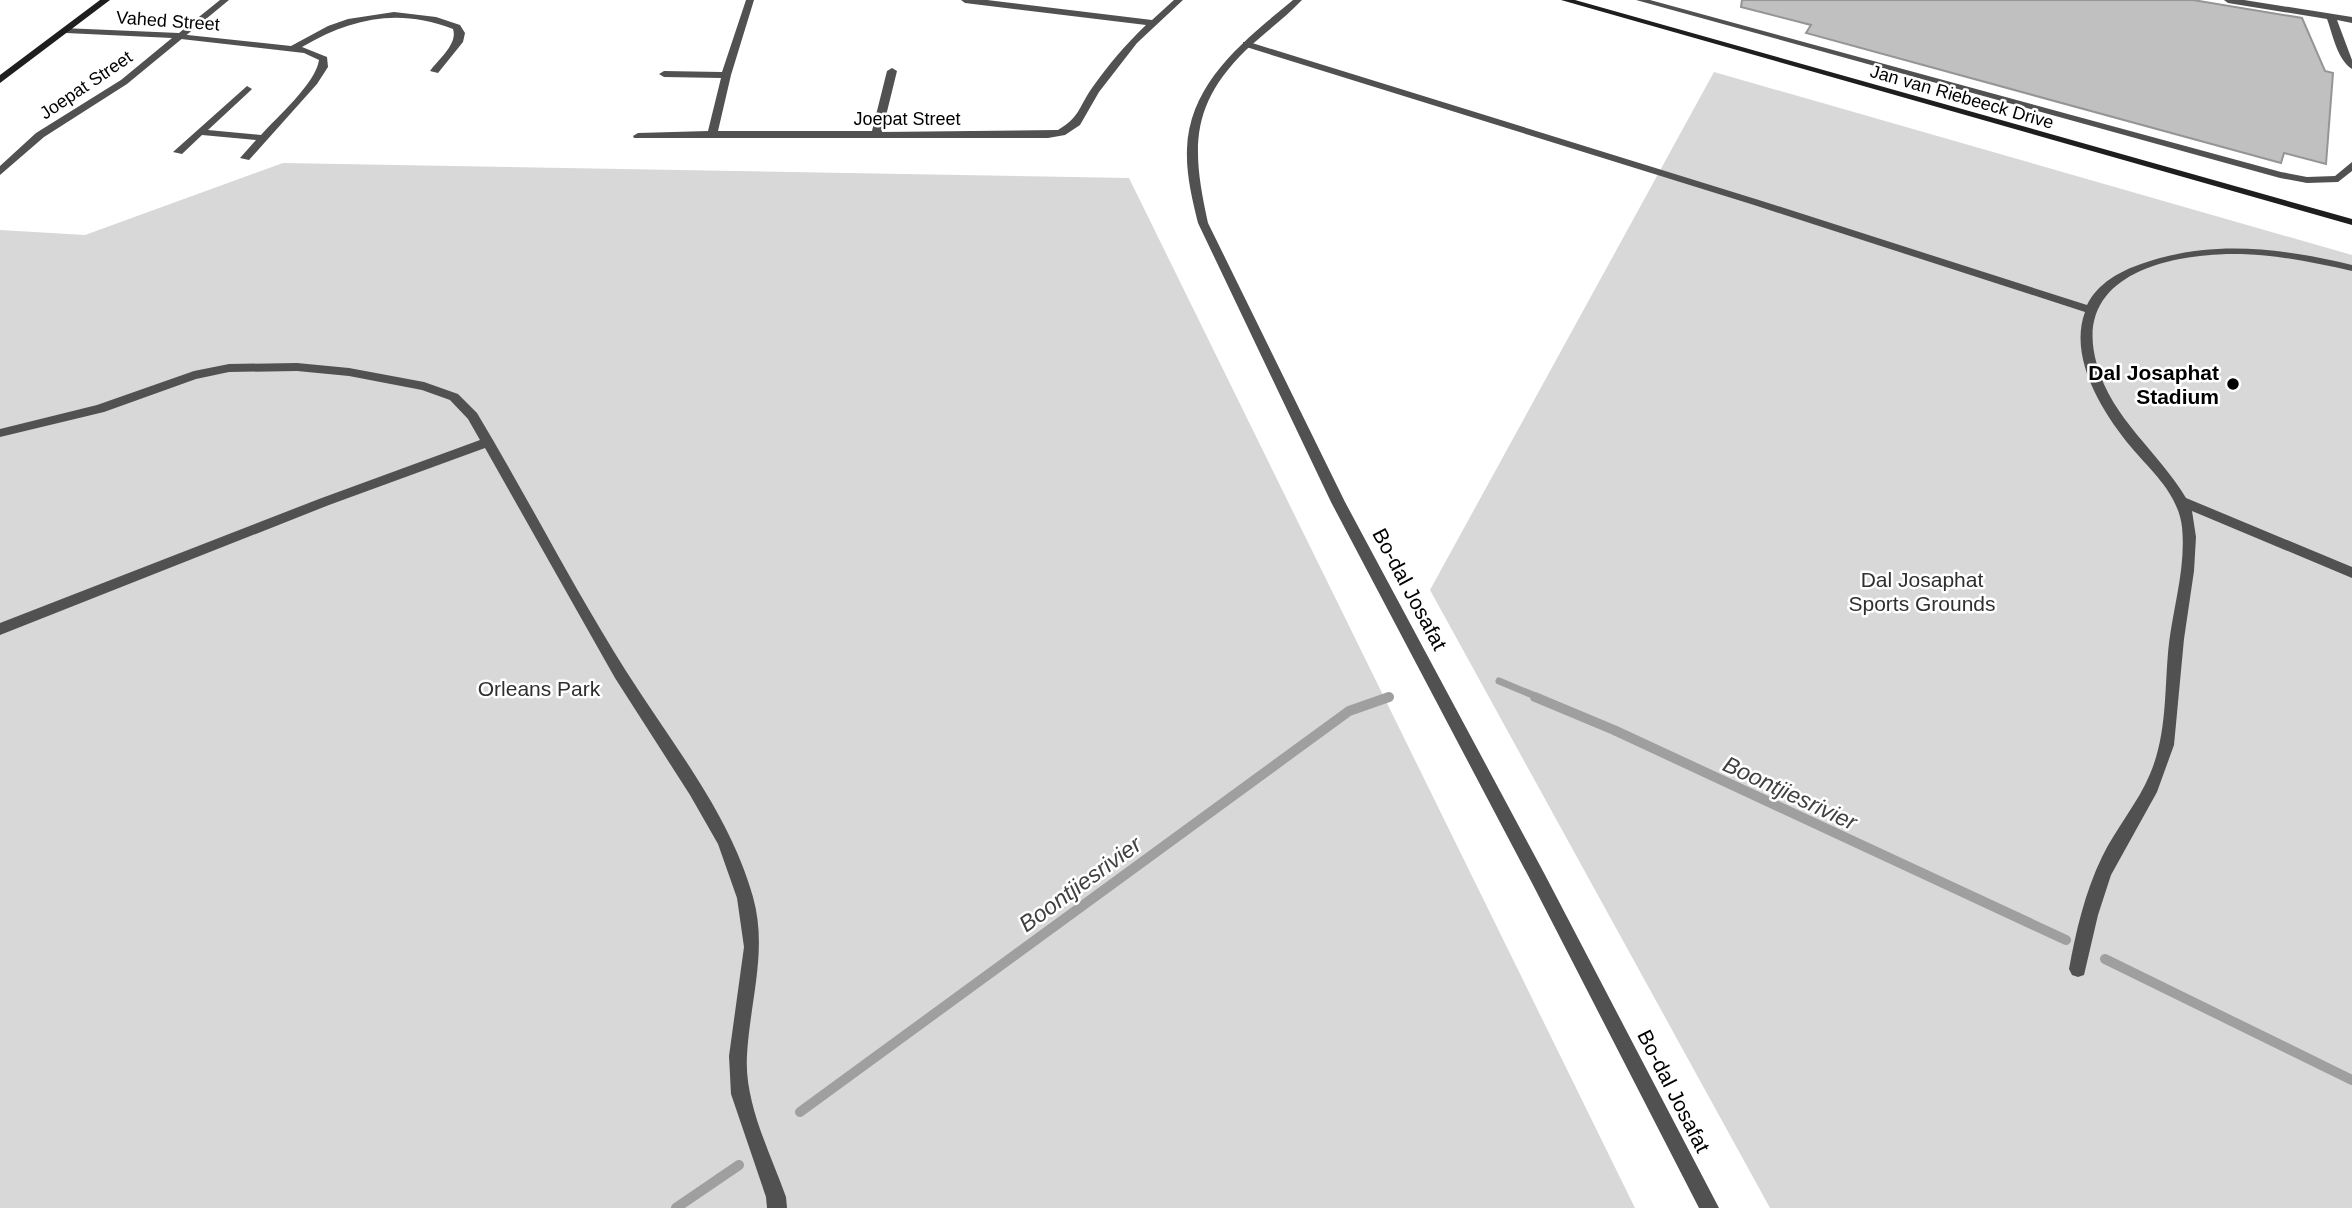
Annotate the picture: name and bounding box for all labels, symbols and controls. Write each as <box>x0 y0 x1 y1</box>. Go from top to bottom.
street label: Vahed Street <box>116 7 220 35</box>
street label: Joepat Street <box>36 47 136 123</box>
street label: Jan van Riebeeck Drive <box>1868 61 2056 133</box>
street label: Joepat Street <box>853 109 961 129</box>
place label: Dal Josaphat Stadium <box>2088 361 2219 408</box>
marker: Dal Josaphat Stadium <box>2225 376 2241 392</box>
street label: Bo-dal Josafat <box>1368 524 1452 654</box>
park label: Dal Josaphat Sports Grounds <box>1848 568 1996 615</box>
park label: Orleans Park <box>478 677 601 700</box>
water label: Boontjiesrivier <box>1719 751 1862 836</box>
water label: Boontjiesrivier <box>1014 830 1147 937</box>
street label: Bo-dal Josafat <box>1633 1026 1715 1156</box>

